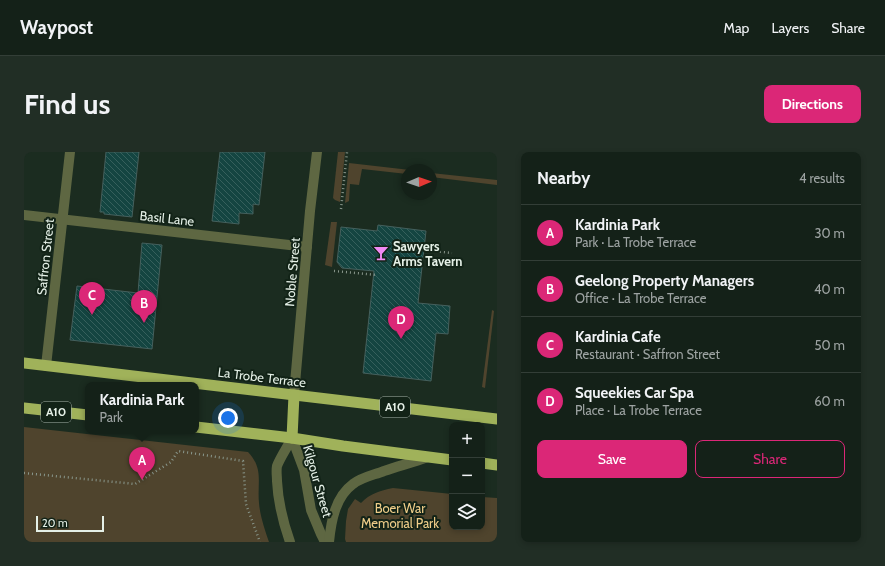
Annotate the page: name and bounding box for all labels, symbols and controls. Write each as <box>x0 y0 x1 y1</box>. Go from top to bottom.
text: Waypost <box>20 16 93 39</box>
text: Map <box>724 19 749 37</box>
text: Layers <box>771 19 809 37</box>
text: Share <box>831 19 865 37</box>
button: Directions <box>764 85 861 123</box>
text: Find us <box>24 87 110 121</box>
north arrow <box>401 164 437 200</box>
text: Nearby <box>537 168 590 188</box>
text: 4 results <box>799 170 845 186</box>
street label: Basil Lane <box>139 207 195 229</box>
text: Kardinia Park <box>575 216 660 234</box>
street label: Saffron Street <box>33 217 57 296</box>
text: A <box>546 225 554 241</box>
text: 30 m <box>815 225 845 241</box>
text: Park · La Trobe Terrace <box>575 234 696 250</box>
street label: Noble Street <box>281 236 303 307</box>
place label: Sawyers Arms Tavern <box>393 238 462 269</box>
bar icon: Sawyers Arms Tavern <box>372 244 390 262</box>
text: Geelong Property Managers <box>575 272 754 290</box>
text: B <box>546 281 554 297</box>
text: 40 m <box>814 281 845 297</box>
pin: C <box>79 282 105 315</box>
pin: B <box>131 290 157 323</box>
text: Office · La Trobe Terrace <box>575 290 706 306</box>
pin: D <box>388 306 414 339</box>
text: Kardinia Cafe <box>575 328 661 346</box>
text: C <box>546 337 554 353</box>
text: 50 m <box>815 337 845 353</box>
text: Restaurant · Saffron Street <box>575 346 720 362</box>
street label: La Trobe Terrace <box>217 364 307 390</box>
popup <box>85 382 199 434</box>
text: Squeekies Car Spa <box>575 384 694 402</box>
text: Kardinia Park <box>100 391 184 409</box>
text: D <box>545 393 555 409</box>
text: 60 m <box>814 393 845 409</box>
road number: A10 <box>380 397 410 417</box>
road number: A10 <box>41 402 71 422</box>
text: Place · La Trobe Terrace <box>575 402 702 418</box>
your location <box>218 408 238 428</box>
text: Park <box>100 409 123 425</box>
map controls <box>449 422 485 530</box>
button: + <box>449 422 485 458</box>
button: Save <box>537 440 687 478</box>
button: Share <box>695 440 845 478</box>
street label: Kilgour Street <box>300 443 336 520</box>
pin: A <box>129 447 155 480</box>
button: − <box>449 458 485 494</box>
button: layers <box>449 494 485 530</box>
park label: Boer War Memorial Park <box>361 500 439 531</box>
scale bar <box>36 514 104 533</box>
text: 20 m <box>42 516 68 530</box>

